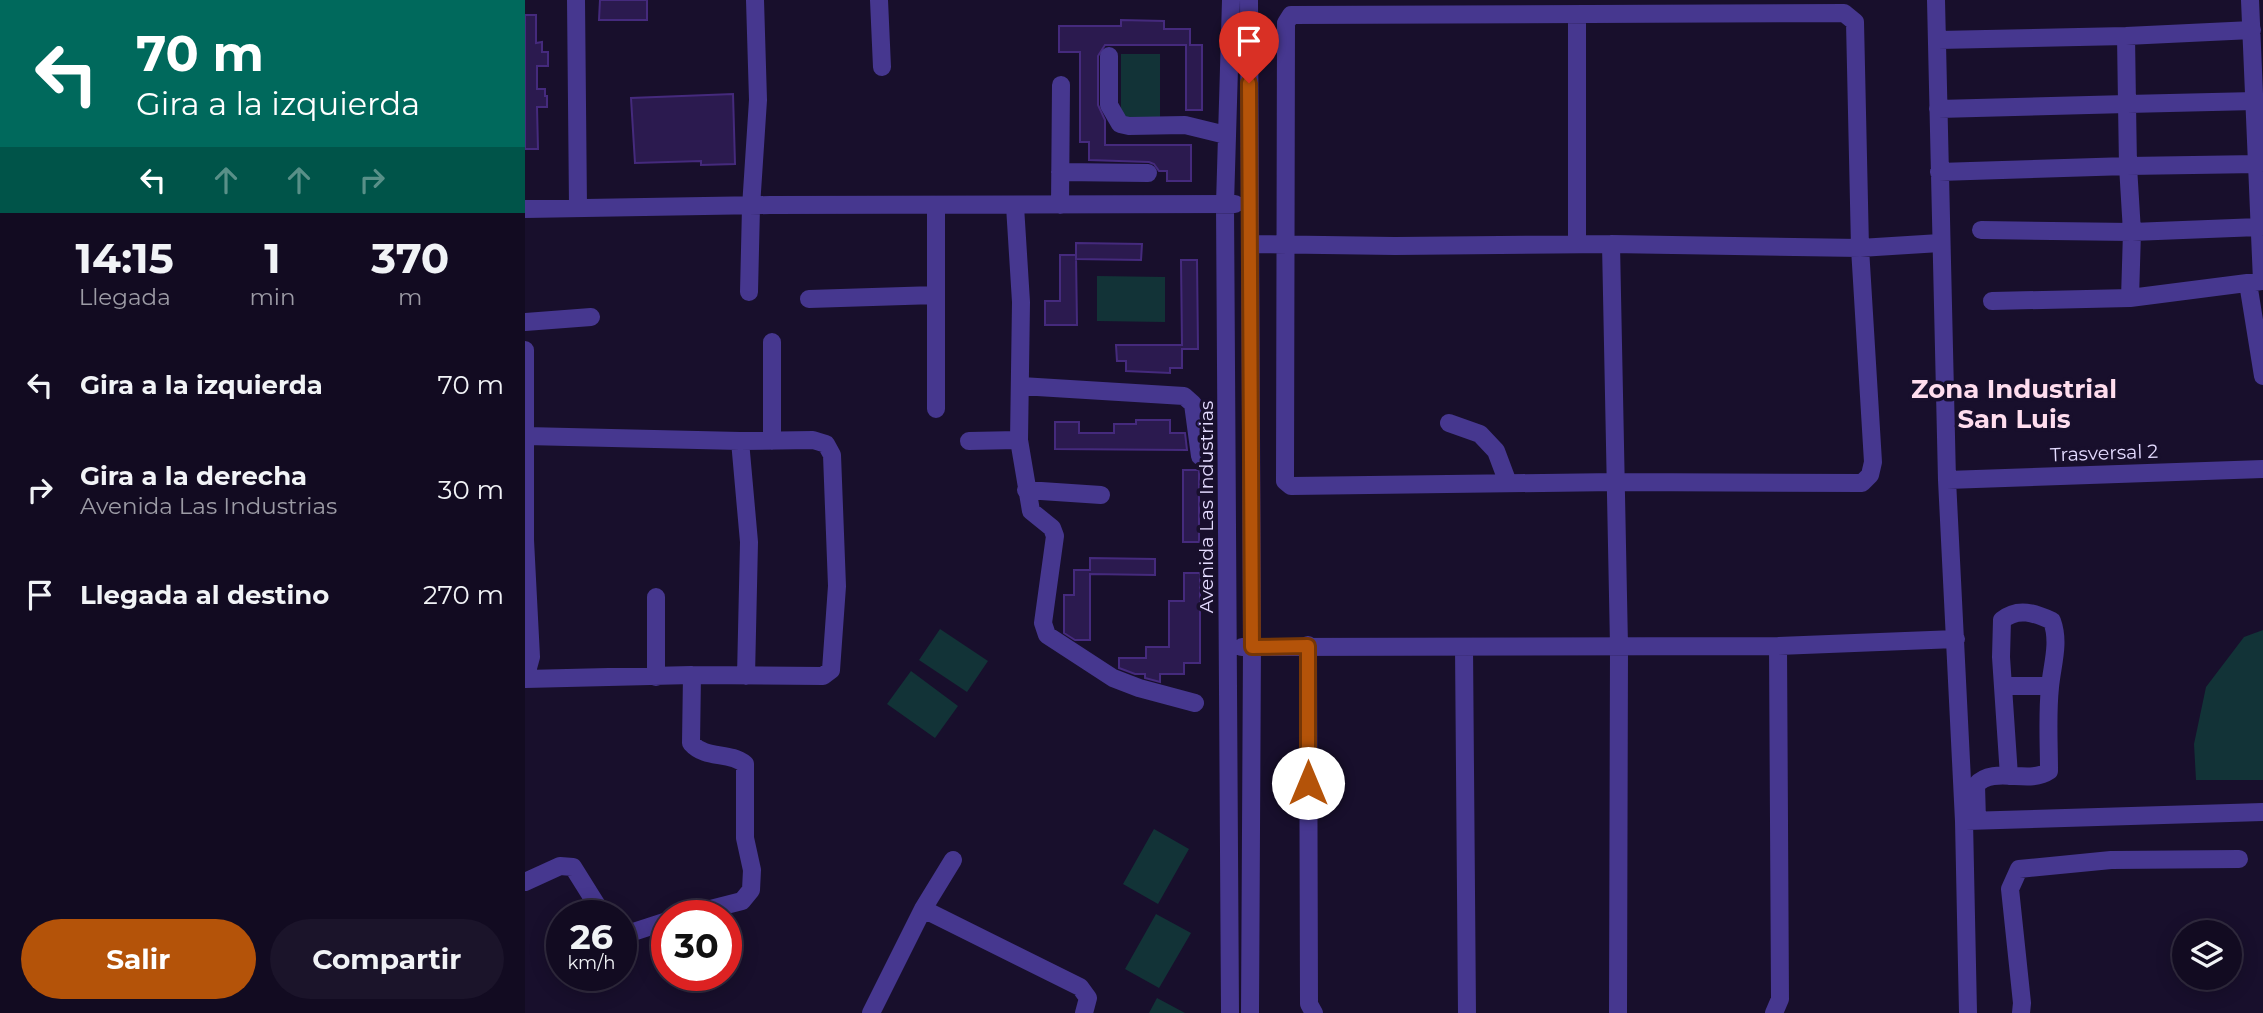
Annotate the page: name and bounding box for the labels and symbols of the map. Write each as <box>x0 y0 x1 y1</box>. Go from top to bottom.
pin <box>1219 11 1279 83</box>
district label: Zona Industrial San Luis <box>1911 373 2117 435</box>
street label: Avenida Las Industrias <box>1195 401 1218 613</box>
street label: Trasversal 2 <box>2050 440 2159 466</box>
position arrow <box>1271 746 1345 820</box>
speed limit sign: 30 <box>651 900 742 991</box>

